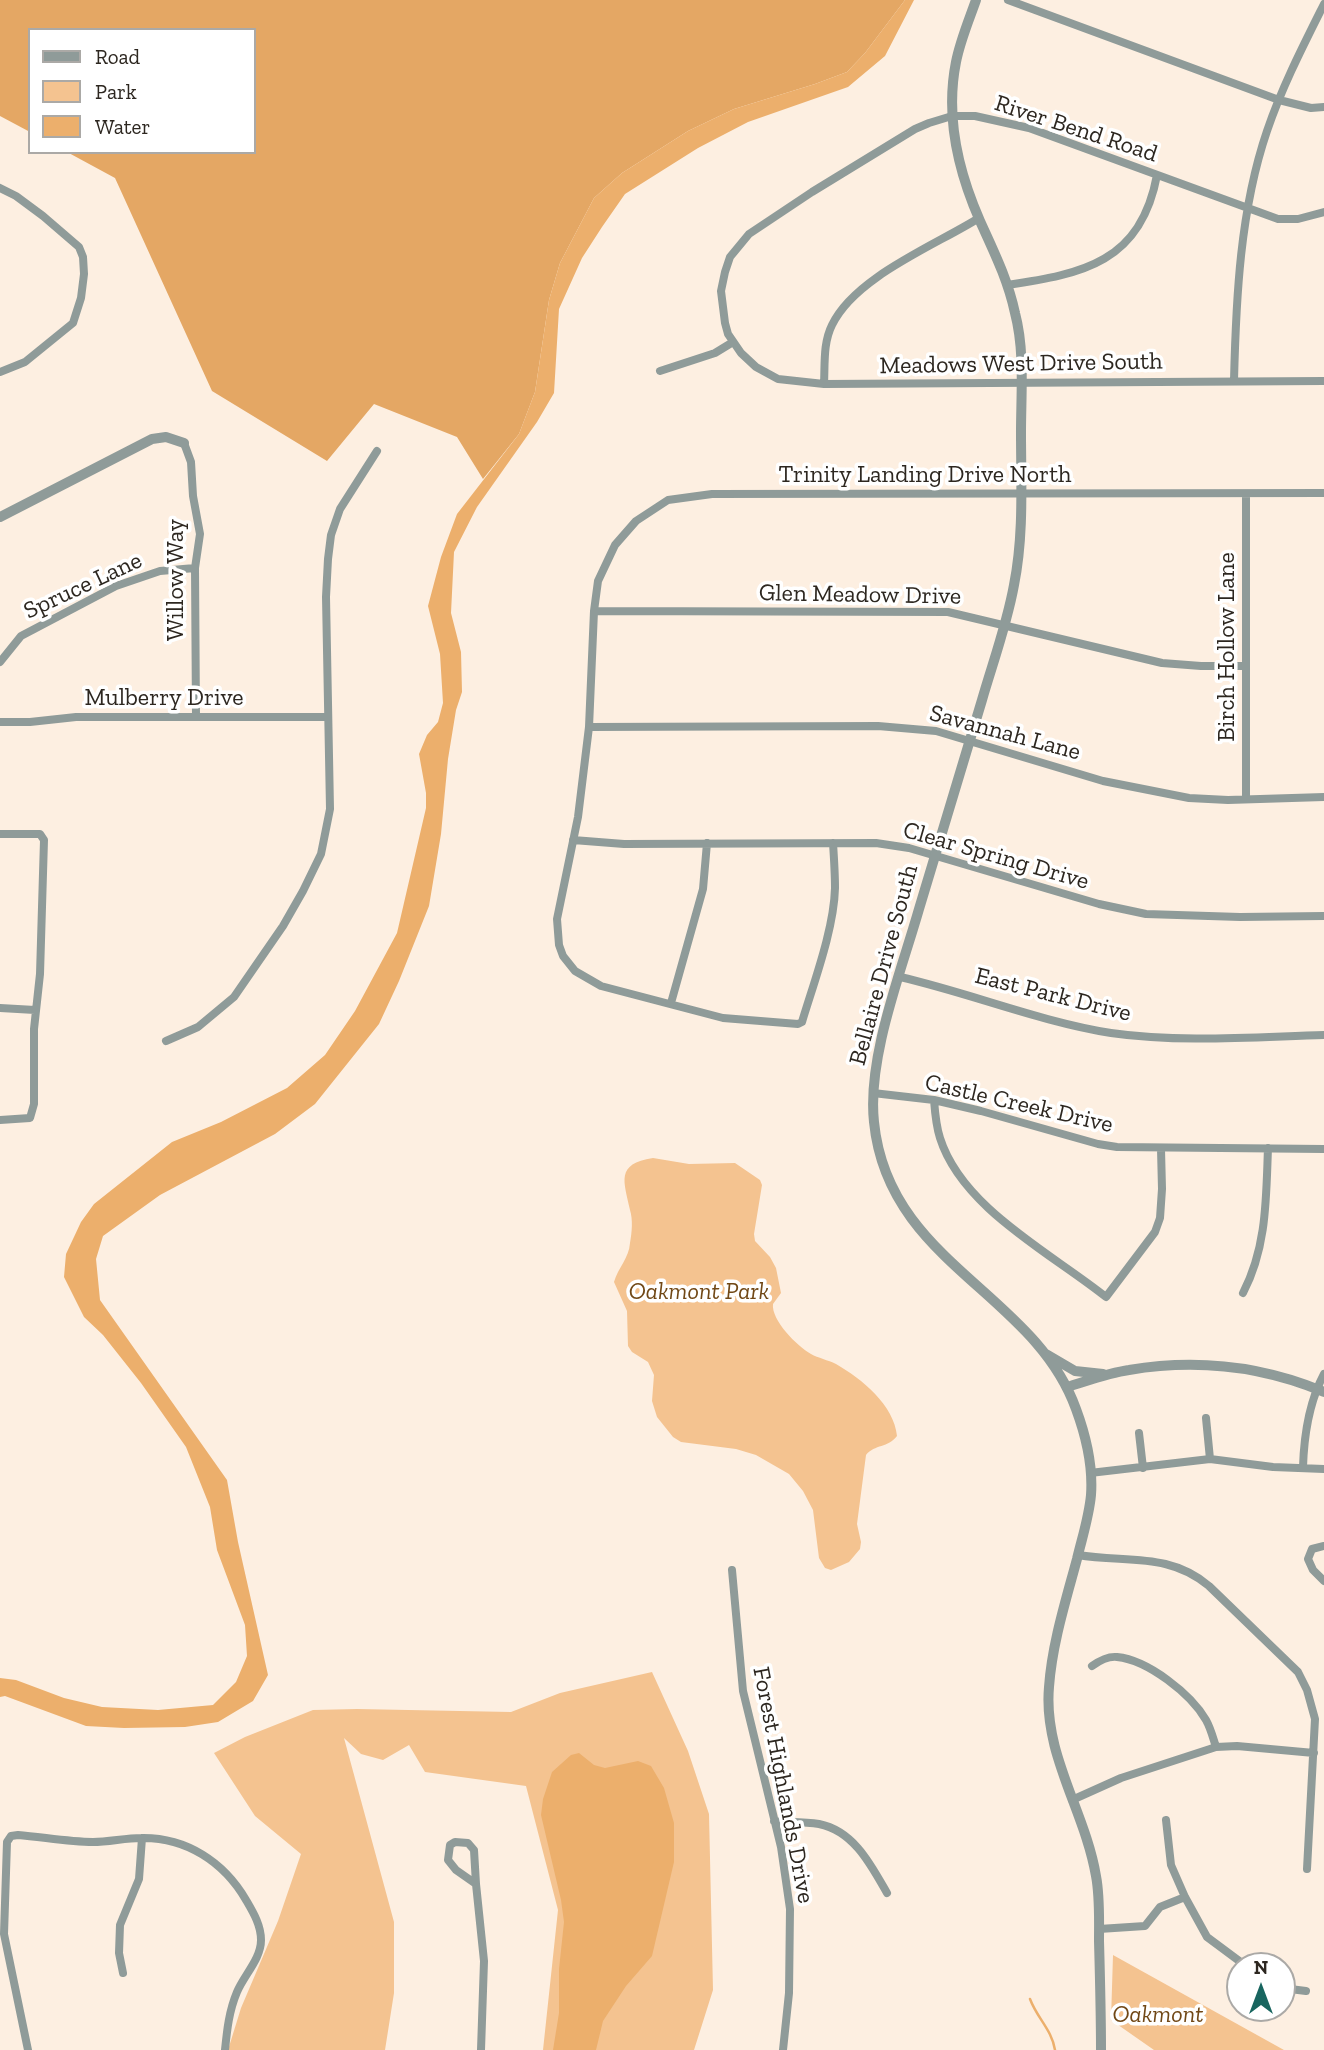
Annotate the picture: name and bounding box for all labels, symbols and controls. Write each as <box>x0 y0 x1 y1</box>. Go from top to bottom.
legend <box>28 28 256 154</box>
text: Road <box>95 44 140 69</box>
text: Park <box>95 79 137 104</box>
street label: River Bend Road <box>991 89 1161 169</box>
text: Water <box>95 114 150 139</box>
street label: Meadows West Drive South <box>879 347 1163 381</box>
street label: Trinity Landing Drive North <box>779 461 1071 489</box>
street label: Willow Way <box>162 519 190 641</box>
street label: Spruce Lane <box>19 546 147 626</box>
street label: Birch Hollow Lane <box>1213 552 1241 742</box>
street label: Glen Meadow Drive <box>759 579 961 611</box>
street label: Mulberry Drive <box>85 684 243 712</box>
street label: Savannah Lane <box>926 699 1084 767</box>
street label: Clear Spring Drive <box>900 816 1092 896</box>
street label: Bellaire Drive South <box>843 862 925 1068</box>
street label: East Park Drive <box>972 962 1134 1028</box>
street label: Castle Creek Drive <box>922 1068 1116 1140</box>
park label: Oakmont Park <box>629 1278 769 1306</box>
street label: Forest Highlands Drive <box>746 1664 820 1906</box>
north arrow <box>1226 1952 1296 2022</box>
text: N <box>1254 1956 1268 1979</box>
park label: Oakmont <box>1112 2001 1204 2029</box>

